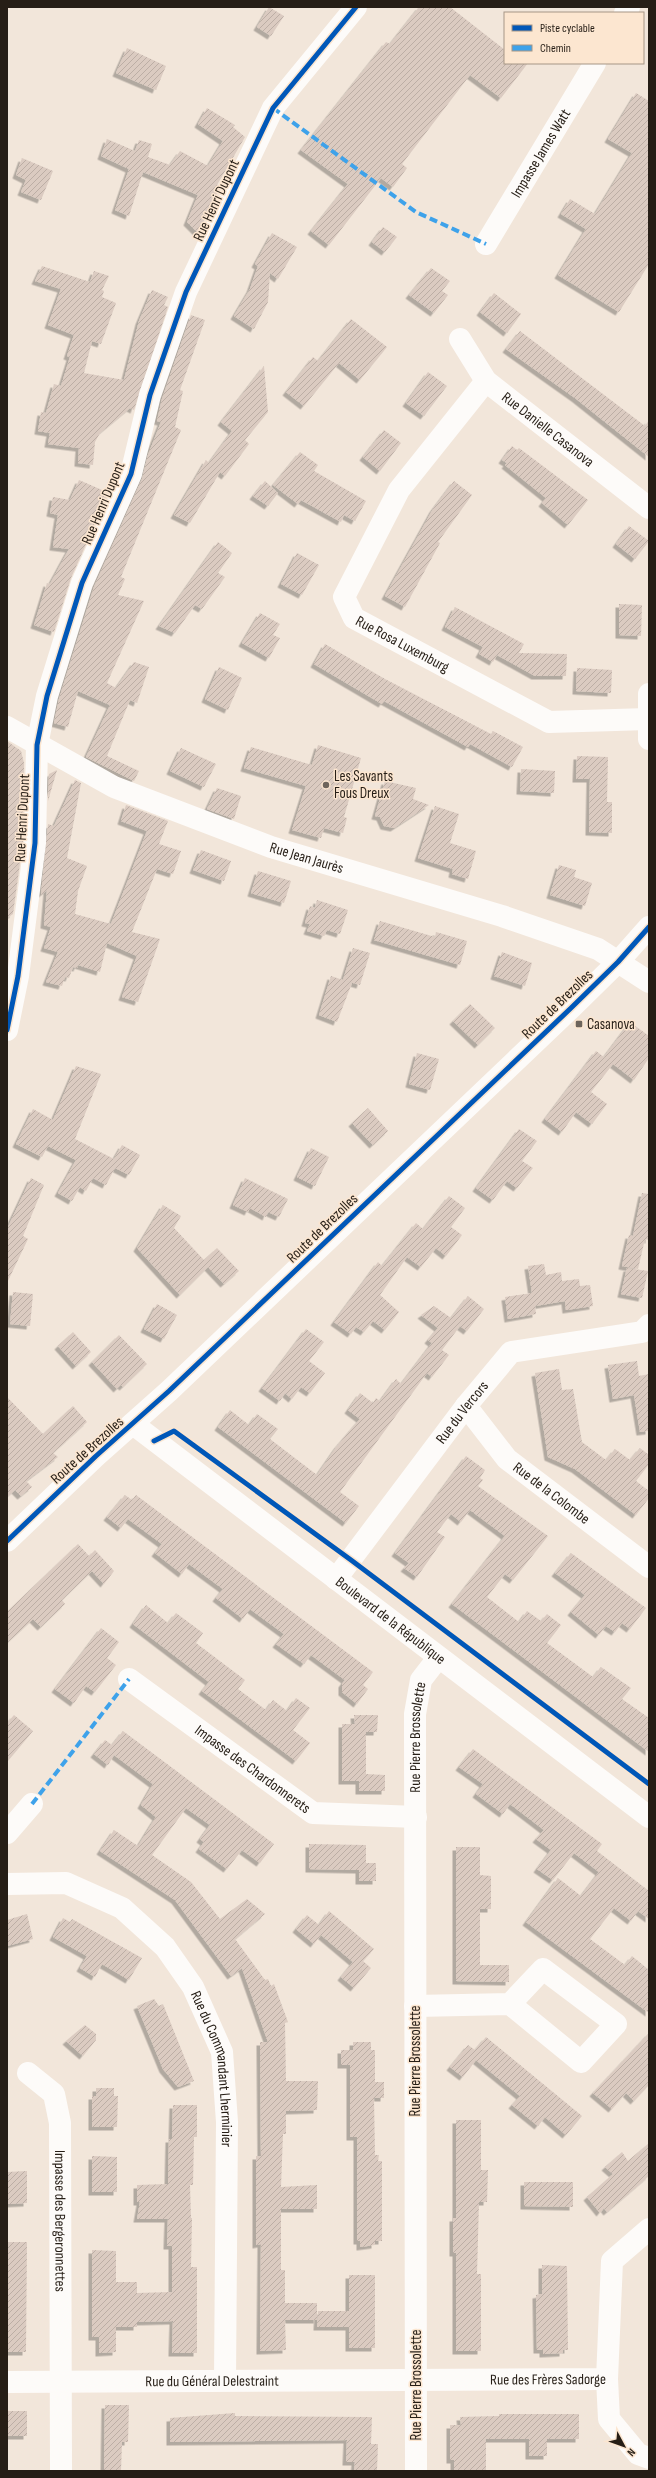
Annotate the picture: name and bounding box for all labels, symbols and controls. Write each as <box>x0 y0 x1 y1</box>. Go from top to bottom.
legend <box>504 12 644 64</box>
text: Piste cyclable <box>540 21 595 36</box>
text: Chemin <box>540 41 571 56</box>
street label: Impasse James Watt <box>507 105 575 201</box>
street label: Rue Henri Dupont <box>189 156 244 244</box>
street label: Rue Danielle Casanova <box>498 388 598 472</box>
street label: Rue Henri Dupont <box>77 458 130 548</box>
street label: Rue Rosa Luxemburg <box>352 612 452 677</box>
place label: Les Savants Fous Dreux <box>334 767 393 803</box>
street label: Rue Henri Dupont <box>11 773 34 863</box>
marker: Les Savants Fous Dreux <box>321 780 331 790</box>
street label: Rue Jean Jaurès <box>267 838 346 878</box>
street label: Route de Brezolles <box>518 966 597 1043</box>
place label: Casanova <box>587 1015 635 1034</box>
marker: Casanova <box>574 1019 584 1029</box>
street label: Route de Brezolles <box>283 1190 362 1267</box>
street label: Rue du Vercors <box>432 1377 493 1448</box>
street label: Route de Brezolles <box>47 1413 128 1488</box>
street label: Rue de la Colombe <box>509 1458 593 1529</box>
street label: Boulevard de la République <box>332 1573 449 1669</box>
street label: Rue Pierre Brossolette <box>406 1680 431 1793</box>
street label: Impasse des Chardonnerets <box>191 1721 314 1818</box>
street label: Rue du Commandant Lherminier <box>186 1988 236 2148</box>
street label: Rue Pierre Brossolette <box>406 2005 425 2117</box>
street label: Impasse des Bergeronnettes <box>50 2150 69 2292</box>
street label: Rue Pierre Brossolette <box>407 2329 426 2441</box>
street label: Rue des Frères Sadorge <box>490 2370 606 2390</box>
street label: Rue du Général Delestraint <box>145 2372 279 2391</box>
north arrow <box>604 2426 644 2466</box>
text: N <box>624 2446 638 2459</box>

